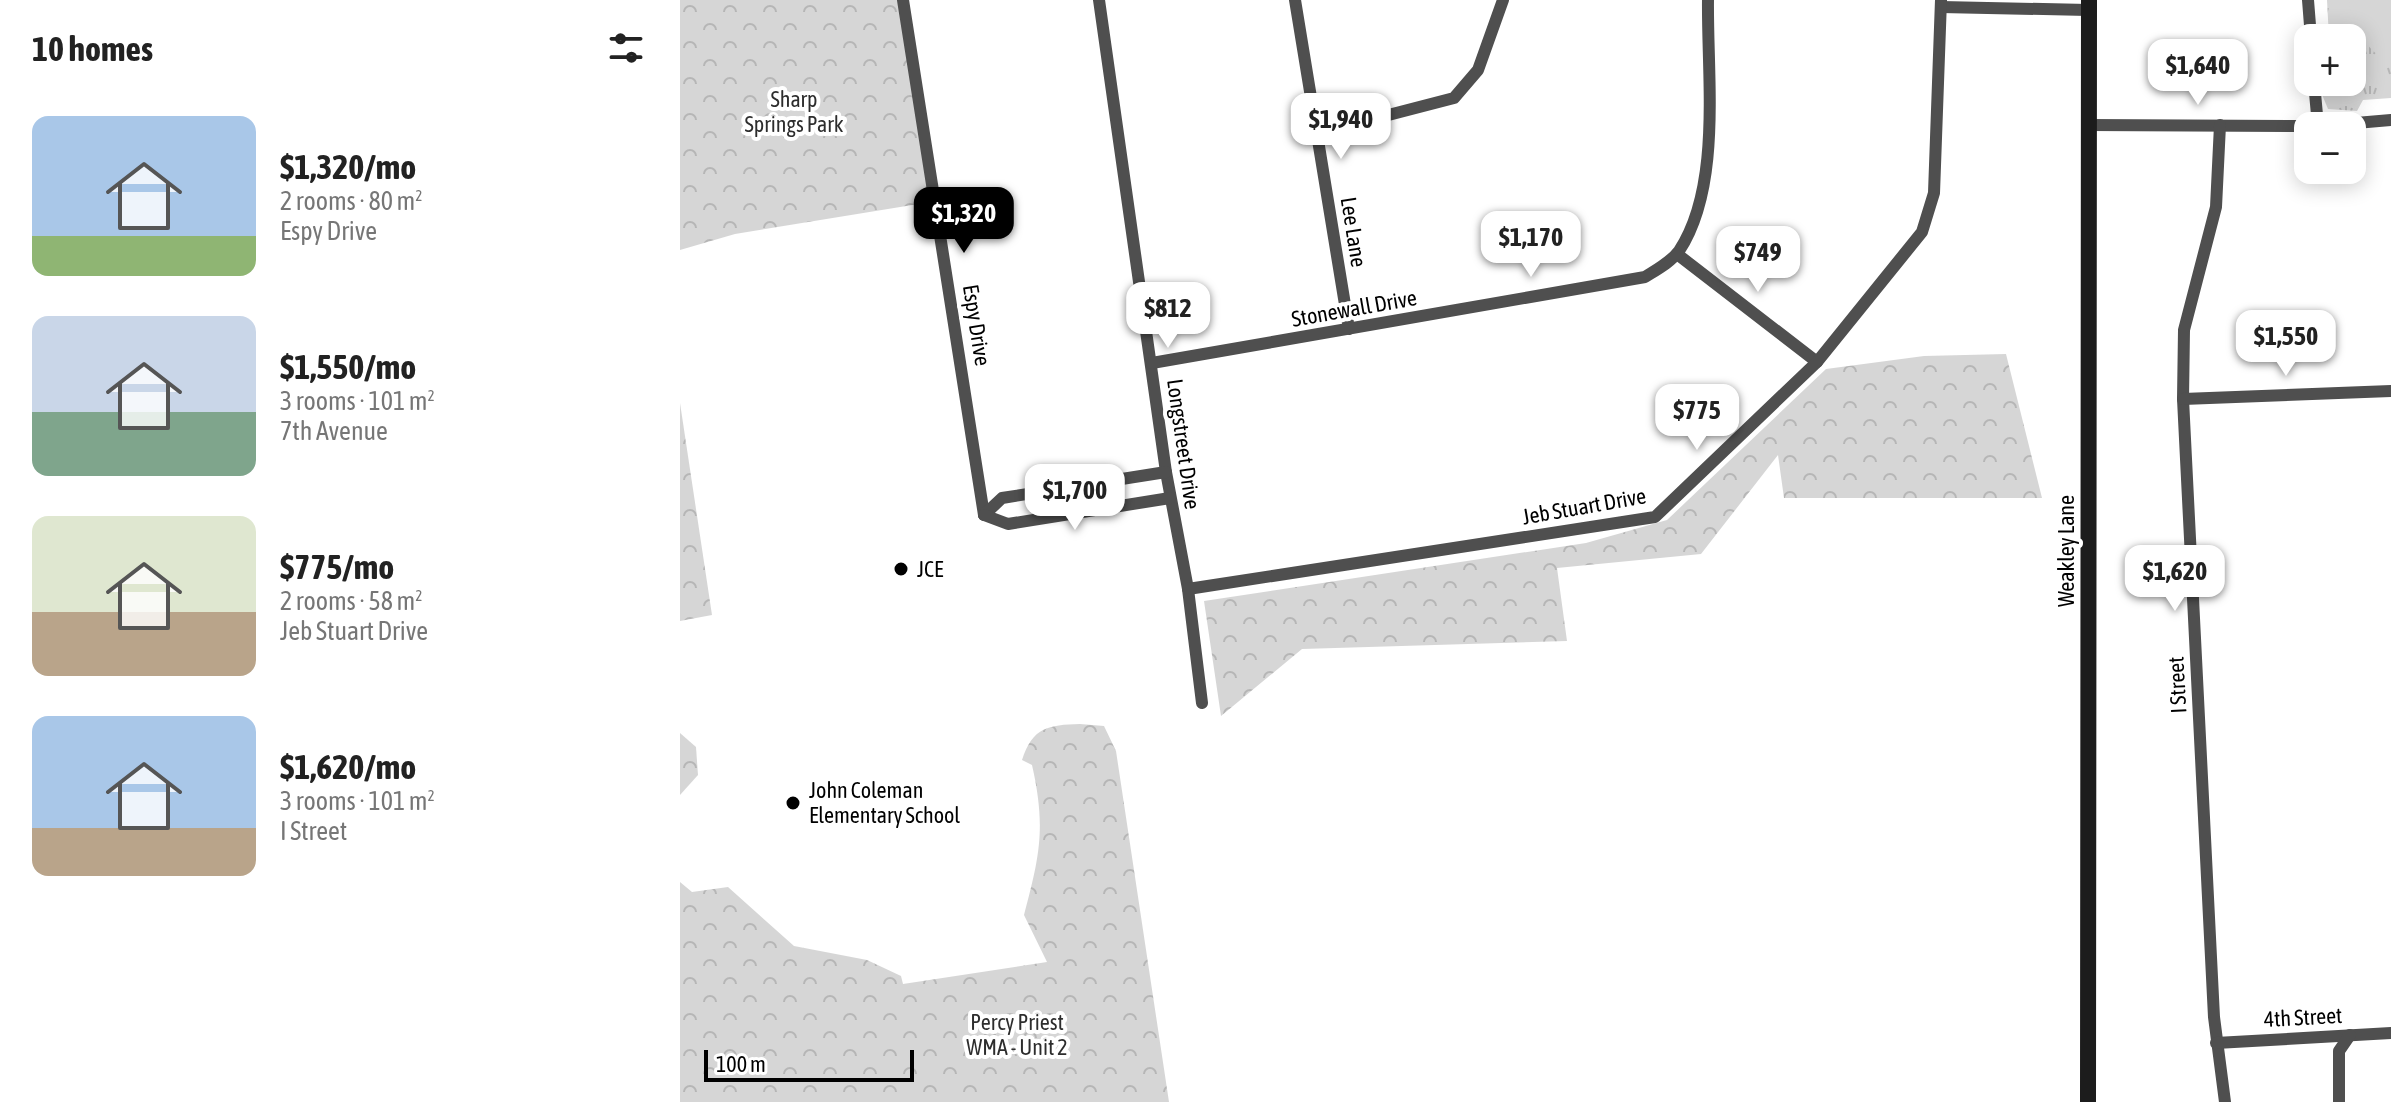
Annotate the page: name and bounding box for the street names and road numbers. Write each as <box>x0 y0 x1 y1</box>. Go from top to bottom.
street label: Lee Lane <box>1336 195 1372 269</box>
street label: Espy Drive <box>958 282 996 368</box>
street label: Stonewall Drive <box>1289 284 1419 332</box>
street label: Longstreet Drive <box>1162 377 1206 511</box>
street label: Jeb Stuart Drive <box>1520 482 1648 530</box>
street label: Weakley Lane <box>2053 495 2079 607</box>
street label: I Street <box>2163 656 2191 714</box>
street label: 4th Street <box>2263 1002 2343 1032</box>

